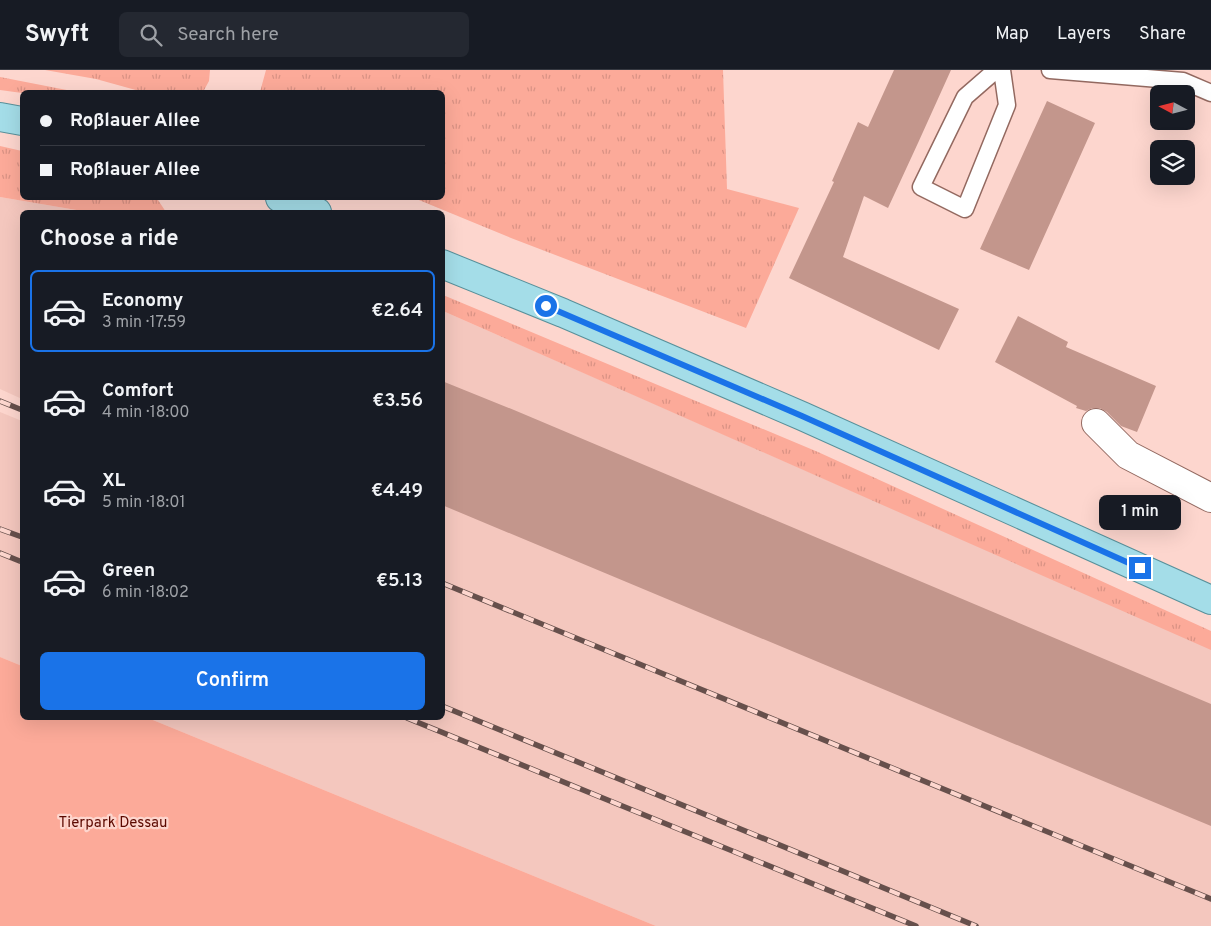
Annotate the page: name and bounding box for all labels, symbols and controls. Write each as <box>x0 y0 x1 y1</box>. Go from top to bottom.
search box <box>119 12 469 57</box>
text: Swyft <box>25 20 89 50</box>
icon: search <box>137 21 165 49</box>
text: Search here <box>177 23 279 47</box>
text: Map <box>995 23 1029 46</box>
text: Layers <box>1057 23 1111 46</box>
text: Share <box>1139 23 1186 46</box>
north arrow <box>1150 85 1195 130</box>
map controls <box>1150 85 1195 185</box>
text: Roßlauer Allee <box>70 109 200 133</box>
button: layers <box>1150 140 1195 185</box>
text: Roßlauer Allee <box>70 158 200 182</box>
text: Choose a ride <box>40 226 178 253</box>
icon: car <box>42 289 87 334</box>
text: Economy <box>102 289 183 313</box>
route start <box>535 295 557 317</box>
text: €2.64 <box>371 299 423 323</box>
text: 3 min · 17:59 <box>102 313 186 333</box>
icon: car <box>42 379 87 424</box>
text: Comfort <box>102 379 174 403</box>
text: €3.56 <box>372 389 423 413</box>
text: 4 min · 18:00 <box>102 403 190 423</box>
icon: car <box>42 469 87 514</box>
text: XL <box>102 469 125 493</box>
text: €4.49 <box>371 479 423 503</box>
text: 5 min · 18:01 <box>102 493 185 513</box>
callout: 1 min <box>1099 496 1181 530</box>
text: 1 min <box>1121 502 1159 522</box>
route end <box>1129 557 1151 579</box>
icon: car <box>42 559 87 604</box>
text: Green <box>102 559 155 583</box>
text: €5.13 <box>376 569 423 593</box>
text: 6 min · 18:02 <box>102 583 189 603</box>
button: Confirm <box>40 652 425 710</box>
park label: Tierpark Dessau <box>59 814 167 833</box>

